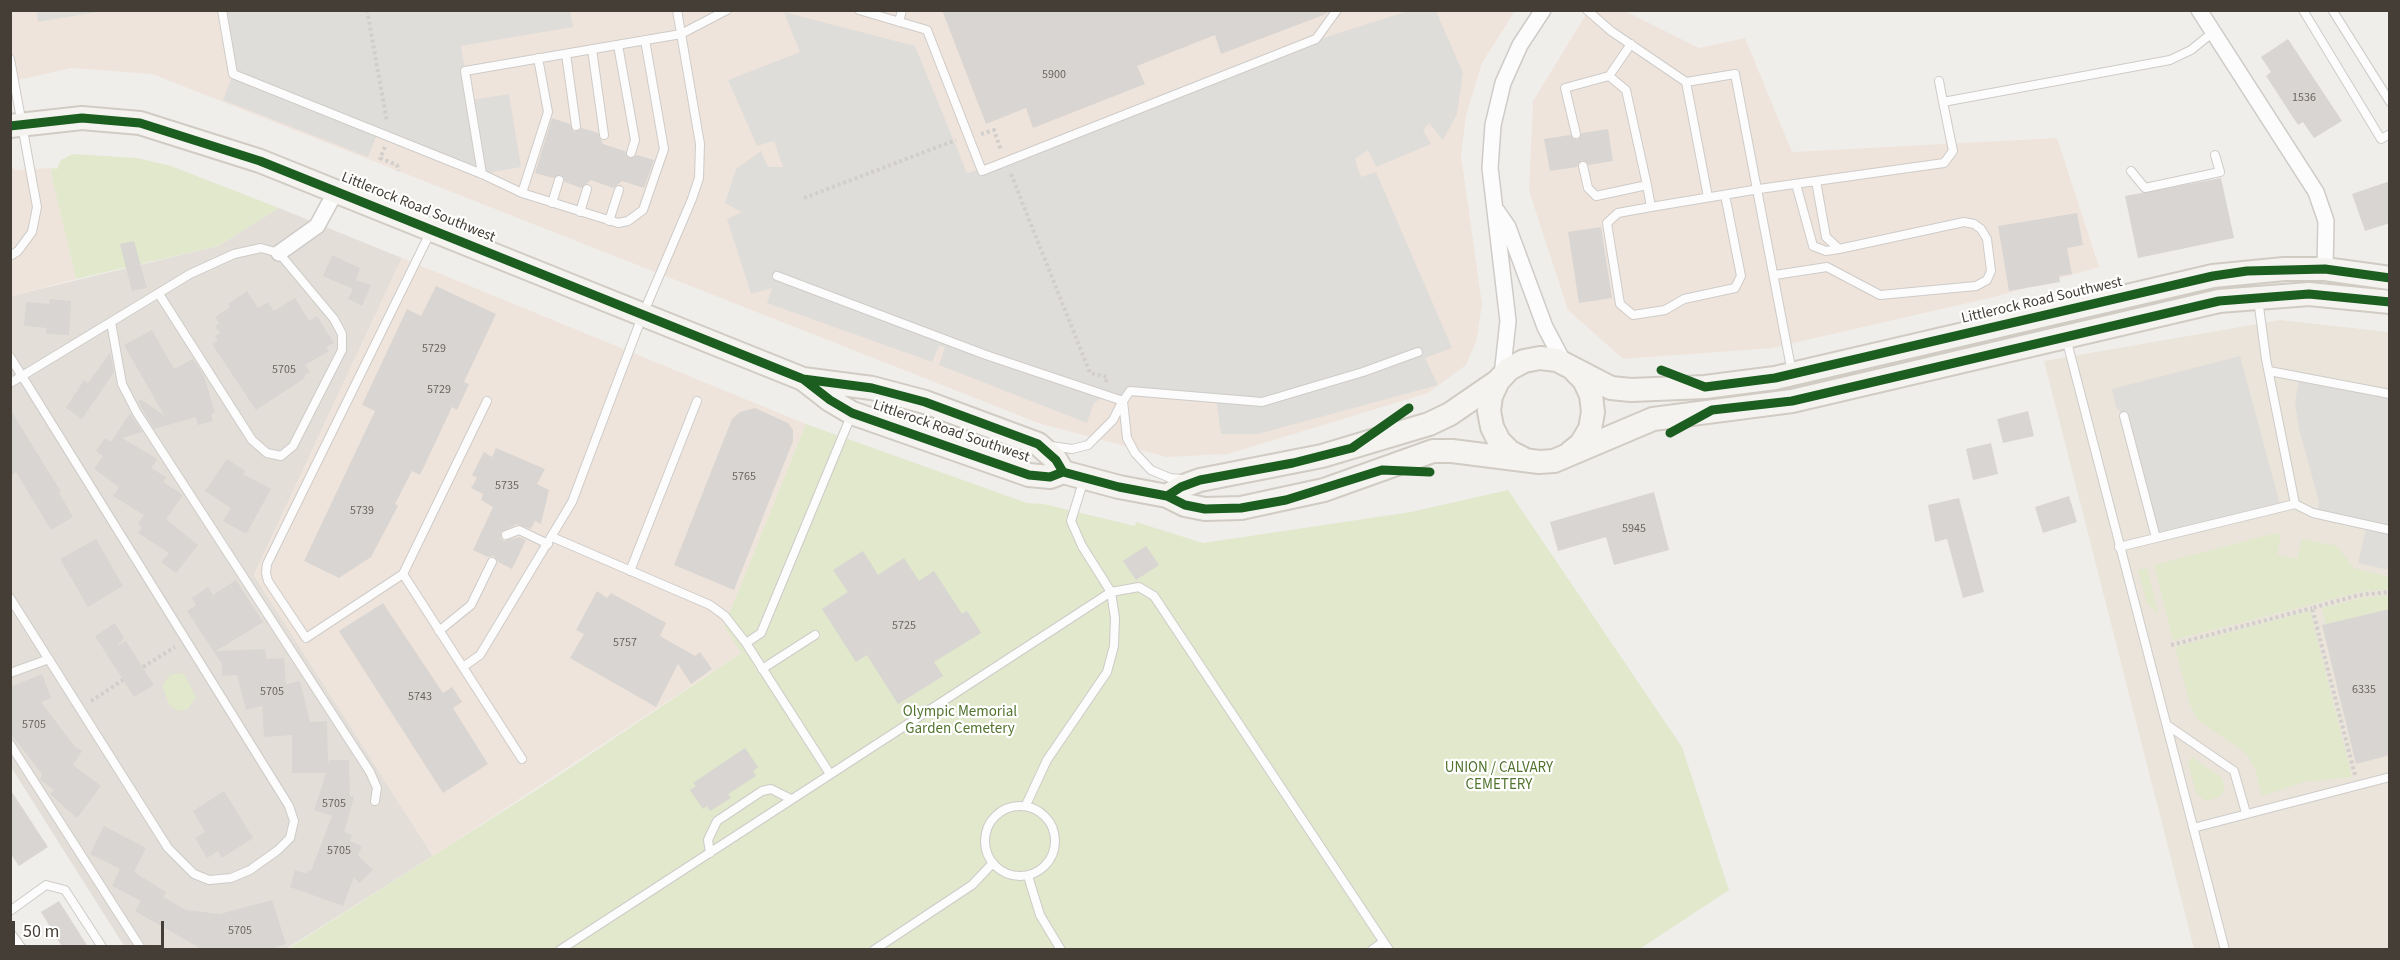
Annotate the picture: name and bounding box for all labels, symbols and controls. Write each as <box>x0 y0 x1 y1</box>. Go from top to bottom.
house number: 5900 <box>1042 68 1066 82</box>
house number: 1536 <box>2292 91 2316 105</box>
street label: Littlerock Road Southwest <box>338 169 498 247</box>
street label: Littlerock Road Southwest <box>1960 274 2124 328</box>
house number: 5729 <box>422 342 446 356</box>
house number: 5705 <box>272 363 296 377</box>
house number: 5729 <box>427 383 451 397</box>
street label: Littlerock Road Southwest <box>870 397 1032 467</box>
house number: 5765 <box>732 470 756 484</box>
house number: 5735 <box>495 479 519 493</box>
house number: 5739 <box>350 504 374 518</box>
house number: 5945 <box>1622 522 1646 536</box>
house number: 5725 <box>892 619 916 633</box>
house number: 5757 <box>613 636 637 650</box>
house number: 6335 <box>2352 683 2376 697</box>
house number: 5705 <box>260 685 284 699</box>
house number: 5743 <box>408 690 432 704</box>
park label: Olympic Memorial Garden Cemetery <box>903 704 1017 739</box>
house number: 5705 <box>22 718 46 732</box>
park label: UNION / CALVARY CEMETERY <box>1445 760 1553 795</box>
house number: 5705 <box>322 797 346 811</box>
house number: 5705 <box>327 844 351 858</box>
scale bar <box>15 909 166 947</box>
text: 50 m <box>23 919 59 944</box>
house number: 5705 <box>228 924 252 938</box>

